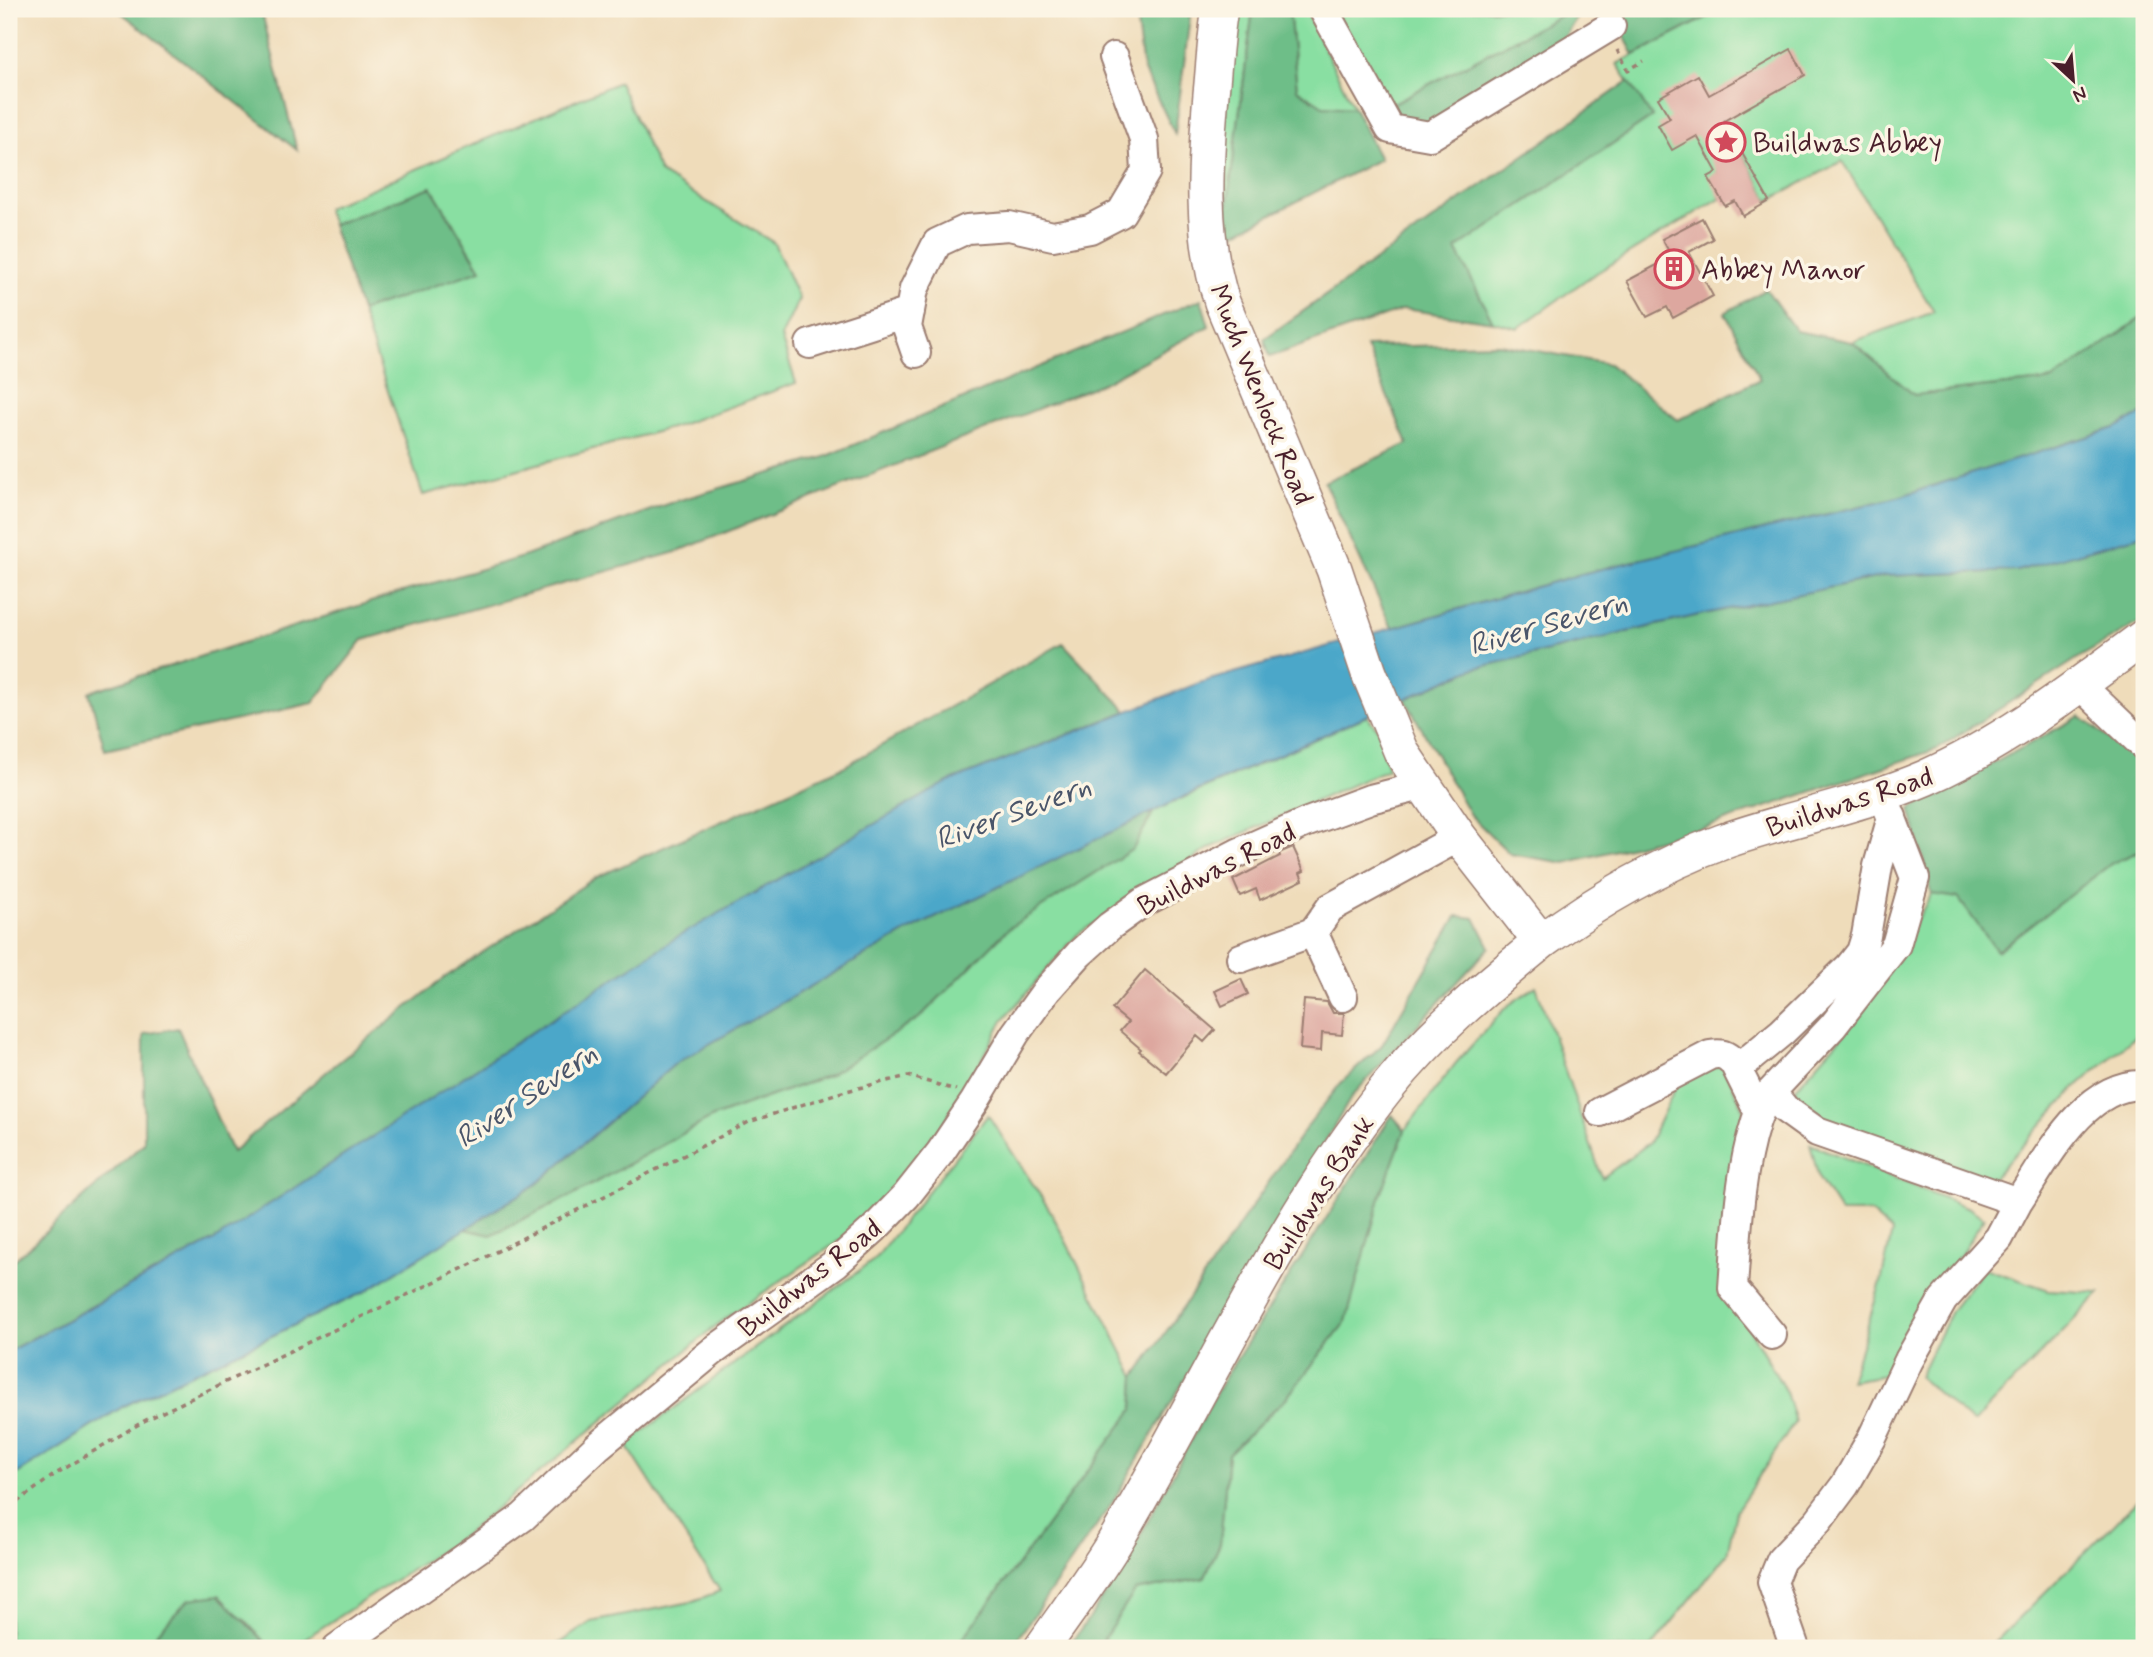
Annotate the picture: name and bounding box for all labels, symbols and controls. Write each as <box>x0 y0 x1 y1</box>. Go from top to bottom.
north arrow <box>2038 46 2108 116</box>
text: N <box>2069 80 2091 108</box>
place icon: Buildwas Abbey <box>1705 121 1747 163</box>
place label: Buildwas Abbey <box>1753 126 1942 163</box>
building icon: Abbey Manor <box>1653 248 1695 290</box>
place label: Abbey Manor <box>1701 253 1866 290</box>
street label: Much Wenlock Road <box>1199 279 1321 511</box>
water label: River Severn <box>1465 583 1632 666</box>
street label: Buildwas Road <box>1762 759 1938 848</box>
water label: River Severn <box>930 767 1097 860</box>
street label: Buildwas Road <box>1132 814 1303 926</box>
water label: River Severn <box>448 1035 605 1158</box>
street label: Buildwas Bank <box>1256 1108 1384 1278</box>
street label: Buildwas Road <box>731 1211 890 1347</box>

